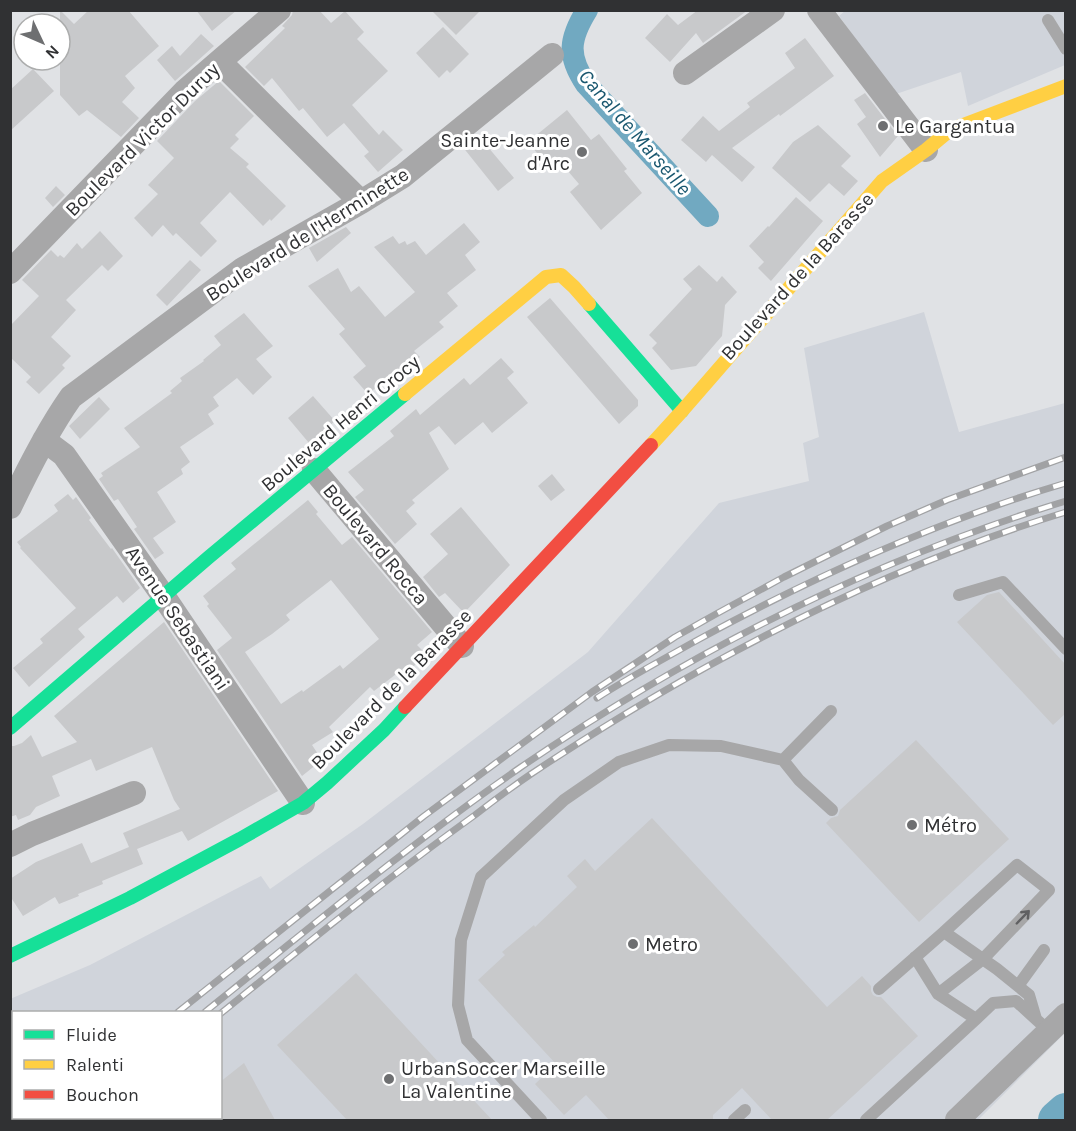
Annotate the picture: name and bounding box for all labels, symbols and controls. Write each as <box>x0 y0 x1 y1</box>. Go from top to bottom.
north arrow <box>12 12 72 72</box>
text: N <box>42 41 63 63</box>
street label: Boulevard Victor Duruy <box>61 58 224 221</box>
water label: Canal de Marseille <box>574 64 696 200</box>
place label: Le Gargantua <box>895 115 1015 138</box>
marker: Le Gargantua <box>876 119 890 133</box>
place label: Sainte-Jeanne d'Arc <box>440 129 570 175</box>
marker: Sainte-Jeanne d'Arc <box>575 145 589 159</box>
street label: Boulevard de l'Herminette <box>202 163 413 306</box>
street label: Boulevard de la Barasse <box>716 188 879 365</box>
street label: Boulevard Henri Crocy <box>256 350 424 496</box>
street label: Boulevard Rocca <box>318 479 433 610</box>
street label: Avenue Sebastiani <box>121 542 234 695</box>
street label: Boulevard de la Barasse <box>306 604 476 774</box>
place label: Métro <box>924 814 977 837</box>
marker: Métro <box>905 818 919 832</box>
one-way arrow <box>1016 909 1031 924</box>
place label: Metro <box>645 933 698 956</box>
marker: Metro <box>626 937 640 951</box>
legend <box>12 1011 222 1119</box>
text: Fluide <box>66 1024 117 1046</box>
text: Ralenti <box>66 1054 124 1076</box>
place label: UrbanSoccer Marseille La Valentine <box>401 1057 606 1103</box>
marker: UrbanSoccer Marseille La Valentine <box>382 1072 396 1086</box>
text: Bouchon <box>66 1084 139 1106</box>

